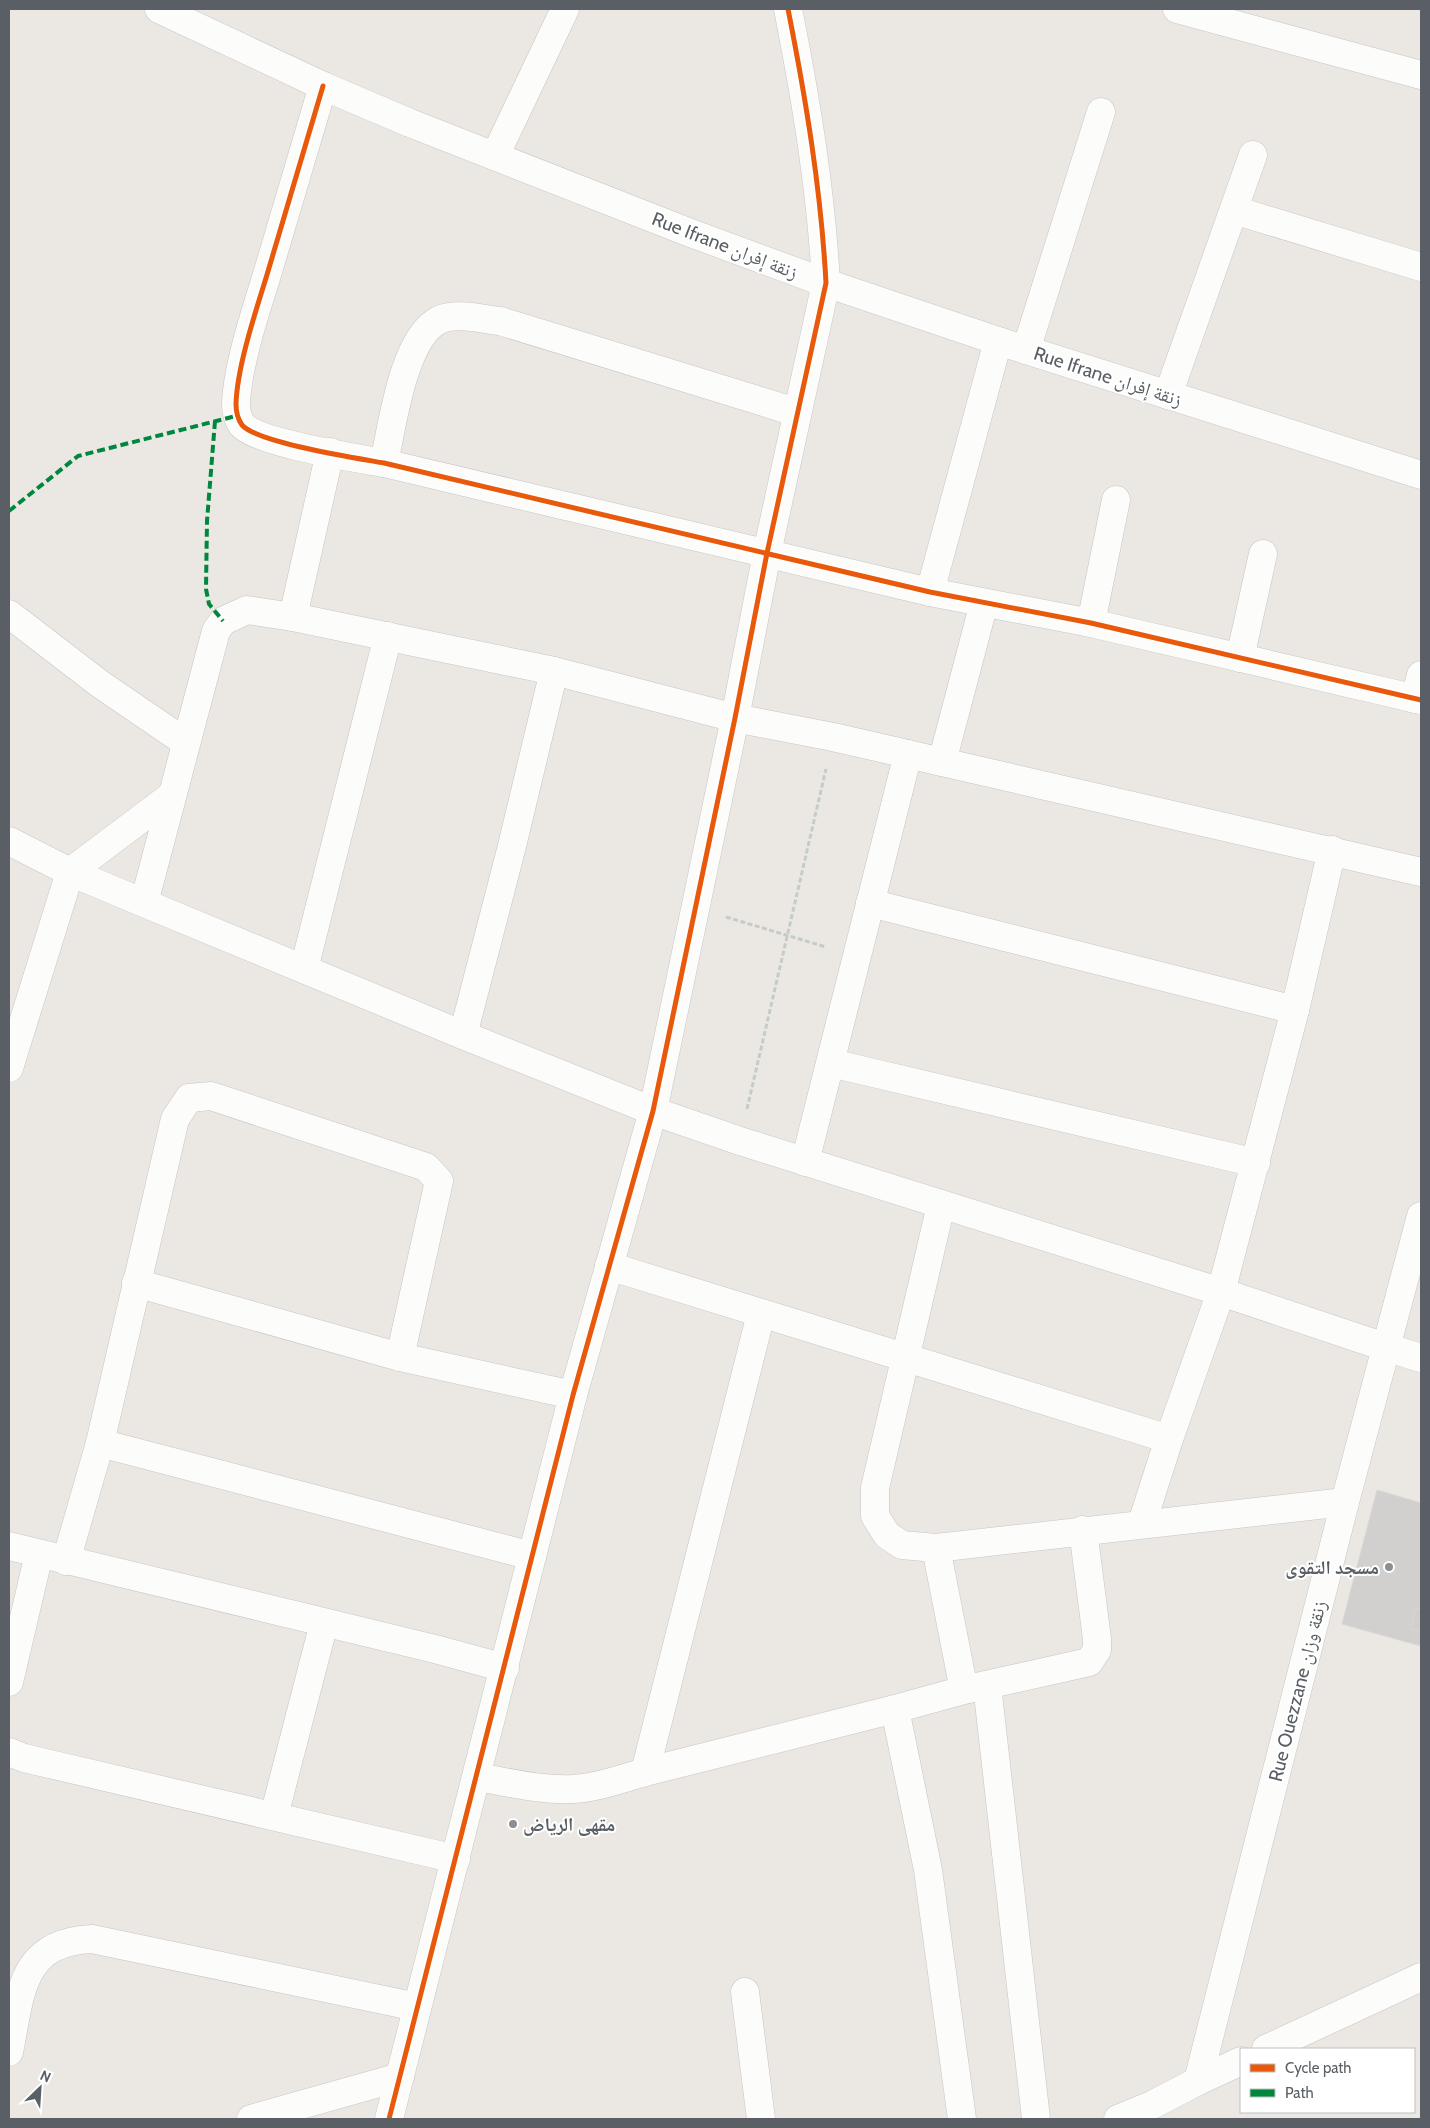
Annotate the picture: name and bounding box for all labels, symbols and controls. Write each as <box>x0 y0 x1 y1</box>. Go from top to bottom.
street label: Rue Ifrane زنقة إفران <box>648 207 801 286</box>
street label: Rue Ifrane زنقة إفران <box>1030 342 1185 413</box>
place label: مسجد التقوى <box>1285 1556 1379 1579</box>
marker: مسجد التقوى <box>1383 1561 1395 1573</box>
street label: Rue Ouezzane زنقة وزان <box>1264 1598 1331 1784</box>
place label: مقهى الرياض <box>523 1813 615 1836</box>
marker: مقهى الرياض <box>507 1818 519 1830</box>
legend <box>1240 2048 1415 2113</box>
text: Cycle path <box>1285 2059 1351 2077</box>
north arrow <box>15 2063 65 2113</box>
text: N <box>37 2066 54 2086</box>
text: Path <box>1285 2084 1314 2102</box>

